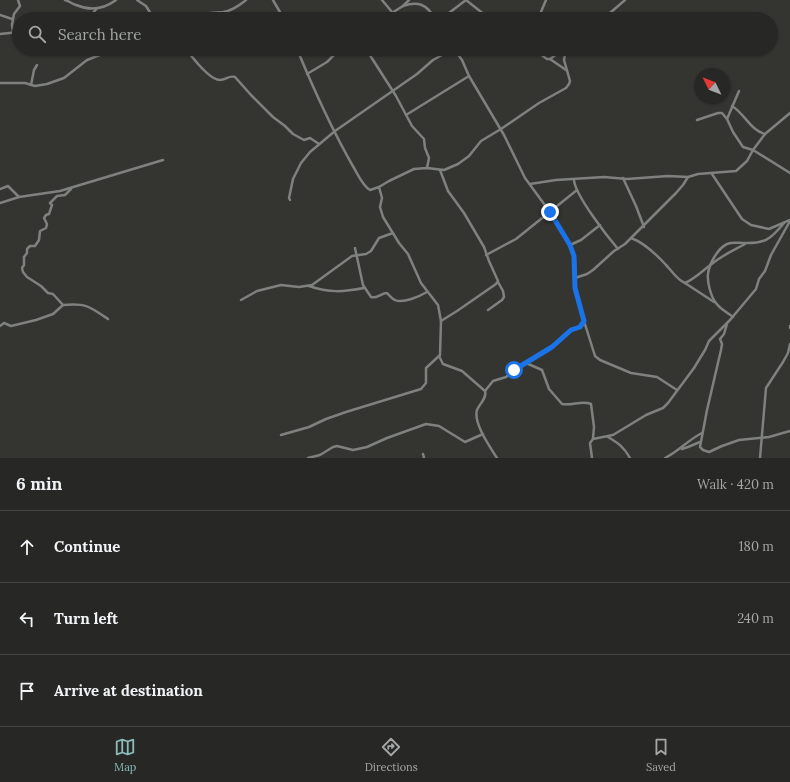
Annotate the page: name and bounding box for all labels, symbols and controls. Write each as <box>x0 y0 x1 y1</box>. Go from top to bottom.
search box <box>12 12 778 56</box>
icon: search <box>26 23 48 45</box>
text: Search here <box>58 25 141 44</box>
north arrow <box>694 68 730 104</box>
route end <box>541 203 559 221</box>
route start <box>505 361 523 379</box>
text: 6 min <box>16 473 62 495</box>
text: Walk · 420 m <box>697 476 774 493</box>
icon: ahead <box>16 536 38 558</box>
text: Continue <box>54 537 120 556</box>
text: 180 m <box>739 538 774 555</box>
icon: left <box>16 608 38 630</box>
text: Turn left <box>54 609 118 628</box>
text: 240 m <box>737 610 774 627</box>
icon: arrive <box>16 680 38 702</box>
text: Arrive at destination <box>54 681 203 700</box>
tab: Map <box>114 736 136 774</box>
tab: Directions <box>365 736 418 774</box>
tab: Saved <box>646 736 676 774</box>

